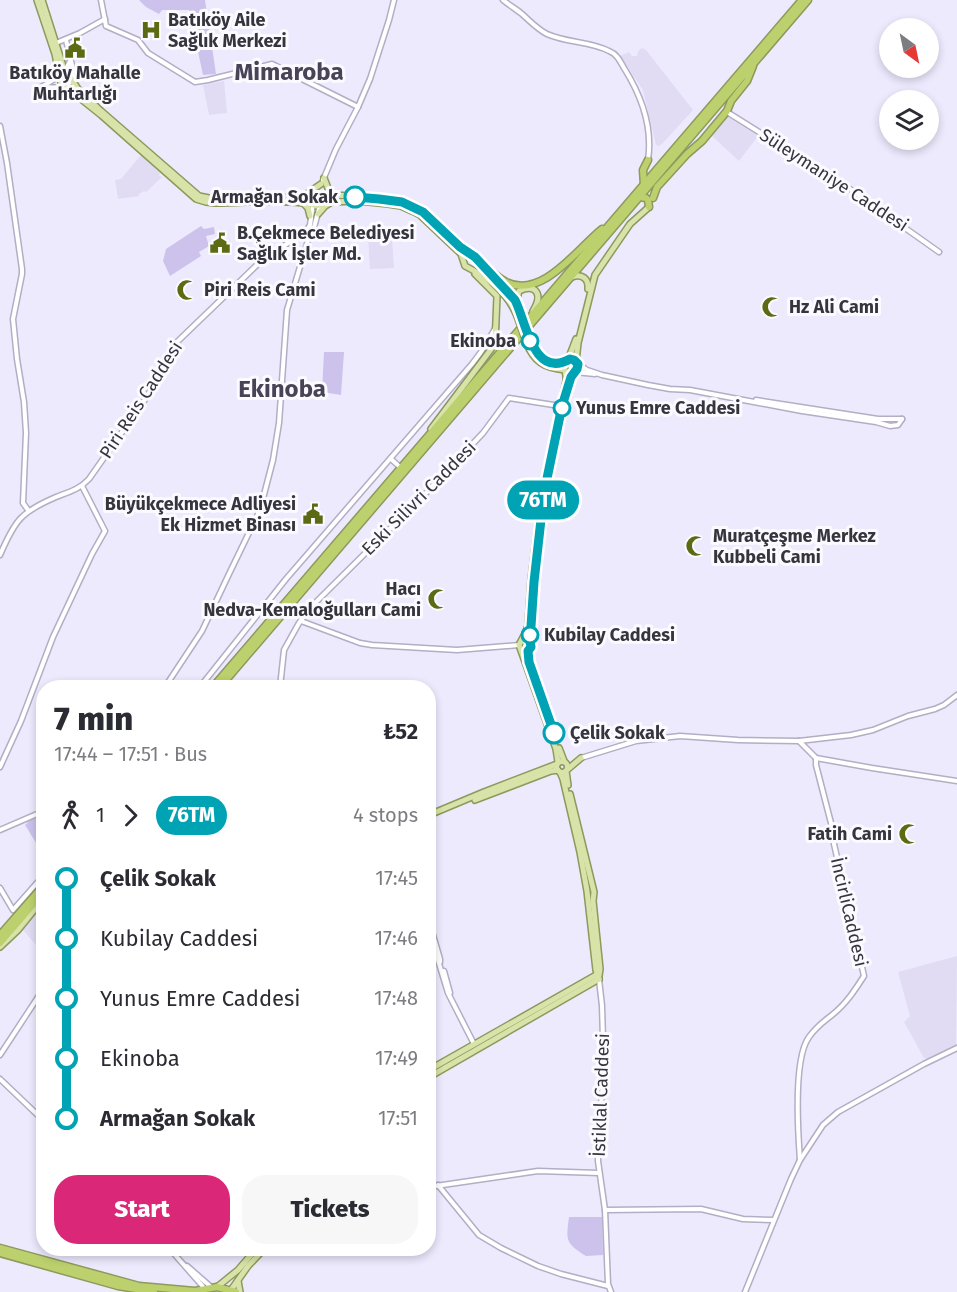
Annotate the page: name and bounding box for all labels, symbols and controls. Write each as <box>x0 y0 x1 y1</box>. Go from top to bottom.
place label: Batıköy Aile Sağlık Merkezi <box>168 9 287 52</box>
hospital icon: Batıköy Aile Sağlık Merkezi <box>139 18 163 42</box>
north arrow <box>879 18 939 78</box>
map controls <box>879 18 939 150</box>
public building icon: Batıköy Mahalle Muhtarlığı <box>63 36 87 60</box>
district label: Mimaroba <box>234 58 344 86</box>
place label: Batıköy Mahalle Muhtarlığı <box>9 62 141 105</box>
button: layers <box>879 90 939 150</box>
street label: Süleymaniye Caddesi <box>756 124 912 236</box>
place label: Armağan Sokak <box>210 186 339 208</box>
marker: Armağan Sokak <box>344 186 366 208</box>
place label: B.Çekmece Belediyesi Sağlık İşler Md. <box>237 222 415 265</box>
public building icon: B.Çekmece Belediyesi Sağlık İşler Md. <box>208 231 232 255</box>
mosque icon: Piri Reis Cami <box>175 278 199 302</box>
place label: Piri Reis Cami <box>204 279 316 301</box>
mosque icon: Hz Ali Cami <box>760 295 784 319</box>
place label: Hz Ali Cami <box>789 296 879 318</box>
place label: Ekinoba <box>450 330 516 352</box>
marker: Ekinoba <box>521 332 539 350</box>
street label: Piri Reis Caddesi <box>95 337 187 463</box>
district label: Ekinoba <box>238 375 326 403</box>
place label: Yunus Emre Caddesi <box>575 397 740 419</box>
marker: Yunus Emre Caddesi <box>553 399 571 417</box>
street label: Eski Silivri Caddesi <box>357 436 481 560</box>
line badge: 76TM <box>501 480 585 520</box>
text: 76TM <box>519 487 567 513</box>
place label: Büyükçekmece Adliyesi Ek Hizmet Binası <box>105 493 296 536</box>
public building icon: Büyükçekmece Adliyesi Ek Hizmet Binası <box>301 502 325 526</box>
place label: Muratçeşme Merkez Kubbeli Cami <box>713 525 876 568</box>
mosque icon: Muratçeşme Merkez Kubbeli Cami <box>684 534 708 558</box>
place label: Hacı Nedva-Kemaloğulları Cami <box>203 578 421 621</box>
mosque icon: Hacı Nedva-Kemaloğulları Cami <box>426 587 450 611</box>
place label: Kubilay Caddesi <box>544 624 675 646</box>
marker: Kubilay Caddesi <box>521 626 539 644</box>
text: 7 min <box>54 699 133 739</box>
text: ₺52 <box>383 718 418 745</box>
marker: Çelik Sokak <box>543 722 565 744</box>
place label: Çelik Sokak <box>570 722 666 744</box>
text: 17:44 – 17:51 · Bus <box>54 742 207 766</box>
icon: walk <box>54 799 87 832</box>
icon: forward <box>114 799 147 832</box>
text: 76TM <box>168 802 215 828</box>
text: 1 <box>96 803 105 827</box>
text: 4 stops <box>353 803 418 827</box>
mosque icon: Fatih Cami <box>897 822 921 846</box>
place label: Fatih Cami <box>807 823 892 845</box>
street label: İncirliCaddesi <box>826 855 872 969</box>
text: Çelik Sokak <box>100 865 216 892</box>
text: 17:45 <box>375 866 418 890</box>
text: Kubilay Caddesi <box>100 925 258 952</box>
text: 17:46 <box>374 926 418 950</box>
text: Yunus Emre Caddesi <box>100 985 301 1012</box>
text: 17:48 <box>374 986 418 1010</box>
street label: İstiklal Caddesi <box>588 1033 614 1157</box>
text: Ekinoba <box>100 1045 180 1072</box>
text: 17:49 <box>375 1046 418 1070</box>
text: Armağan Sokak <box>100 1105 255 1132</box>
text: 17:51 <box>378 1106 418 1130</box>
button: Start <box>54 1175 230 1244</box>
button: Tickets <box>242 1175 418 1244</box>

